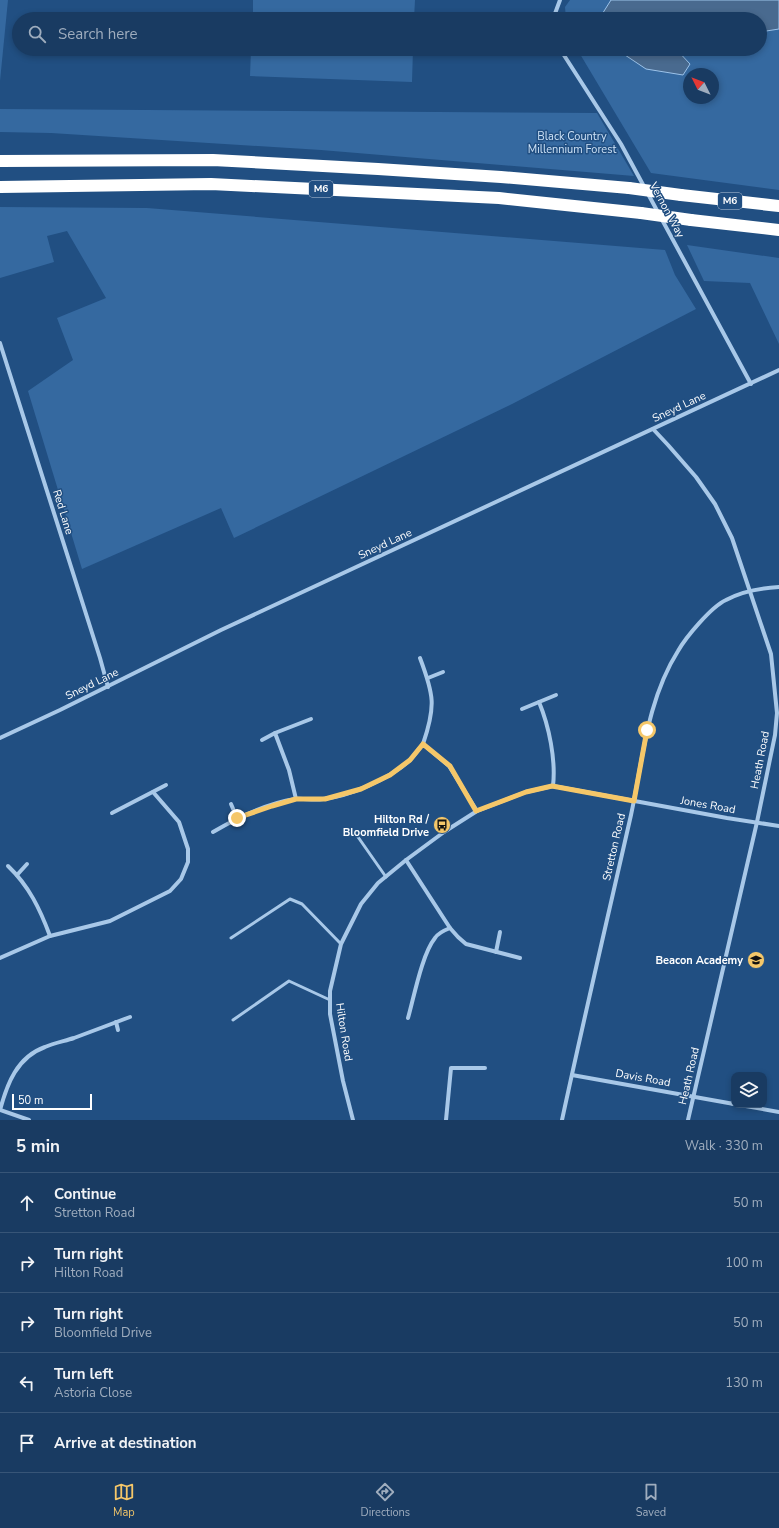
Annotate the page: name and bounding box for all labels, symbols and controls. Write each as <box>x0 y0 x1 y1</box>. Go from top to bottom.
search box <box>12 12 767 56</box>
icon: search <box>26 23 48 45</box>
text: Search here <box>58 24 138 44</box>
north arrow <box>683 68 719 104</box>
park label: Black Country Millennium Forest <box>528 129 616 157</box>
street label: Vernon Way <box>646 179 688 241</box>
road number: M6 <box>309 181 333 197</box>
road number: M6 <box>718 193 742 209</box>
street label: Sneyd Lane <box>650 388 708 426</box>
street label: Red Lane <box>49 488 77 536</box>
street label: Sneyd Lane <box>356 525 414 563</box>
street label: Sneyd Lane <box>63 665 121 703</box>
route start <box>638 721 656 739</box>
street label: Heath Road <box>747 730 773 790</box>
street label: Jones Road <box>678 793 737 817</box>
route end <box>228 809 246 827</box>
place label: Hilton Rd / Bloomfield Drive <box>343 812 430 840</box>
street label: Stretton Road <box>599 812 629 882</box>
bus stop icon: Hilton Rd / Bloomfield Drive <box>432 815 452 835</box>
school or university icon: Beacon Academy <box>746 950 766 970</box>
place label: Beacon Academy <box>655 953 743 968</box>
street label: Hilton Road <box>332 1002 356 1062</box>
street label: Heath Road <box>675 1046 703 1106</box>
street label: Davis Road <box>614 1066 672 1090</box>
map controls <box>731 1072 767 1108</box>
button: layers <box>731 1072 767 1108</box>
scale bar <box>12 1092 92 1111</box>
text: 50 m <box>18 1093 43 1108</box>
text: 5 min <box>16 1135 60 1158</box>
text: Walk · 330 m <box>685 1137 763 1155</box>
text: Continue <box>54 1184 116 1204</box>
icon: ahead <box>16 1192 38 1214</box>
text: 50 m <box>733 1194 763 1212</box>
text: Stretton Road <box>54 1204 135 1222</box>
text: Turn right <box>54 1244 123 1264</box>
icon: right <box>16 1252 38 1274</box>
text: 100 m <box>725 1254 763 1272</box>
text: Hilton Road <box>54 1264 123 1282</box>
text: Turn right <box>54 1304 123 1324</box>
icon: right <box>16 1312 38 1334</box>
text: 50 m <box>733 1314 763 1332</box>
text: Bloomfield Drive <box>54 1324 152 1342</box>
text: Turn left <box>54 1364 113 1384</box>
icon: left <box>16 1372 38 1394</box>
text: 130 m <box>725 1374 763 1392</box>
text: Astoria Close <box>54 1384 132 1402</box>
icon: arrive <box>16 1432 38 1454</box>
text: Arrive at destination <box>54 1433 197 1453</box>
tab: Map <box>113 1481 135 1520</box>
tab: Directions <box>361 1481 410 1520</box>
tab: Saved <box>636 1481 666 1520</box>

